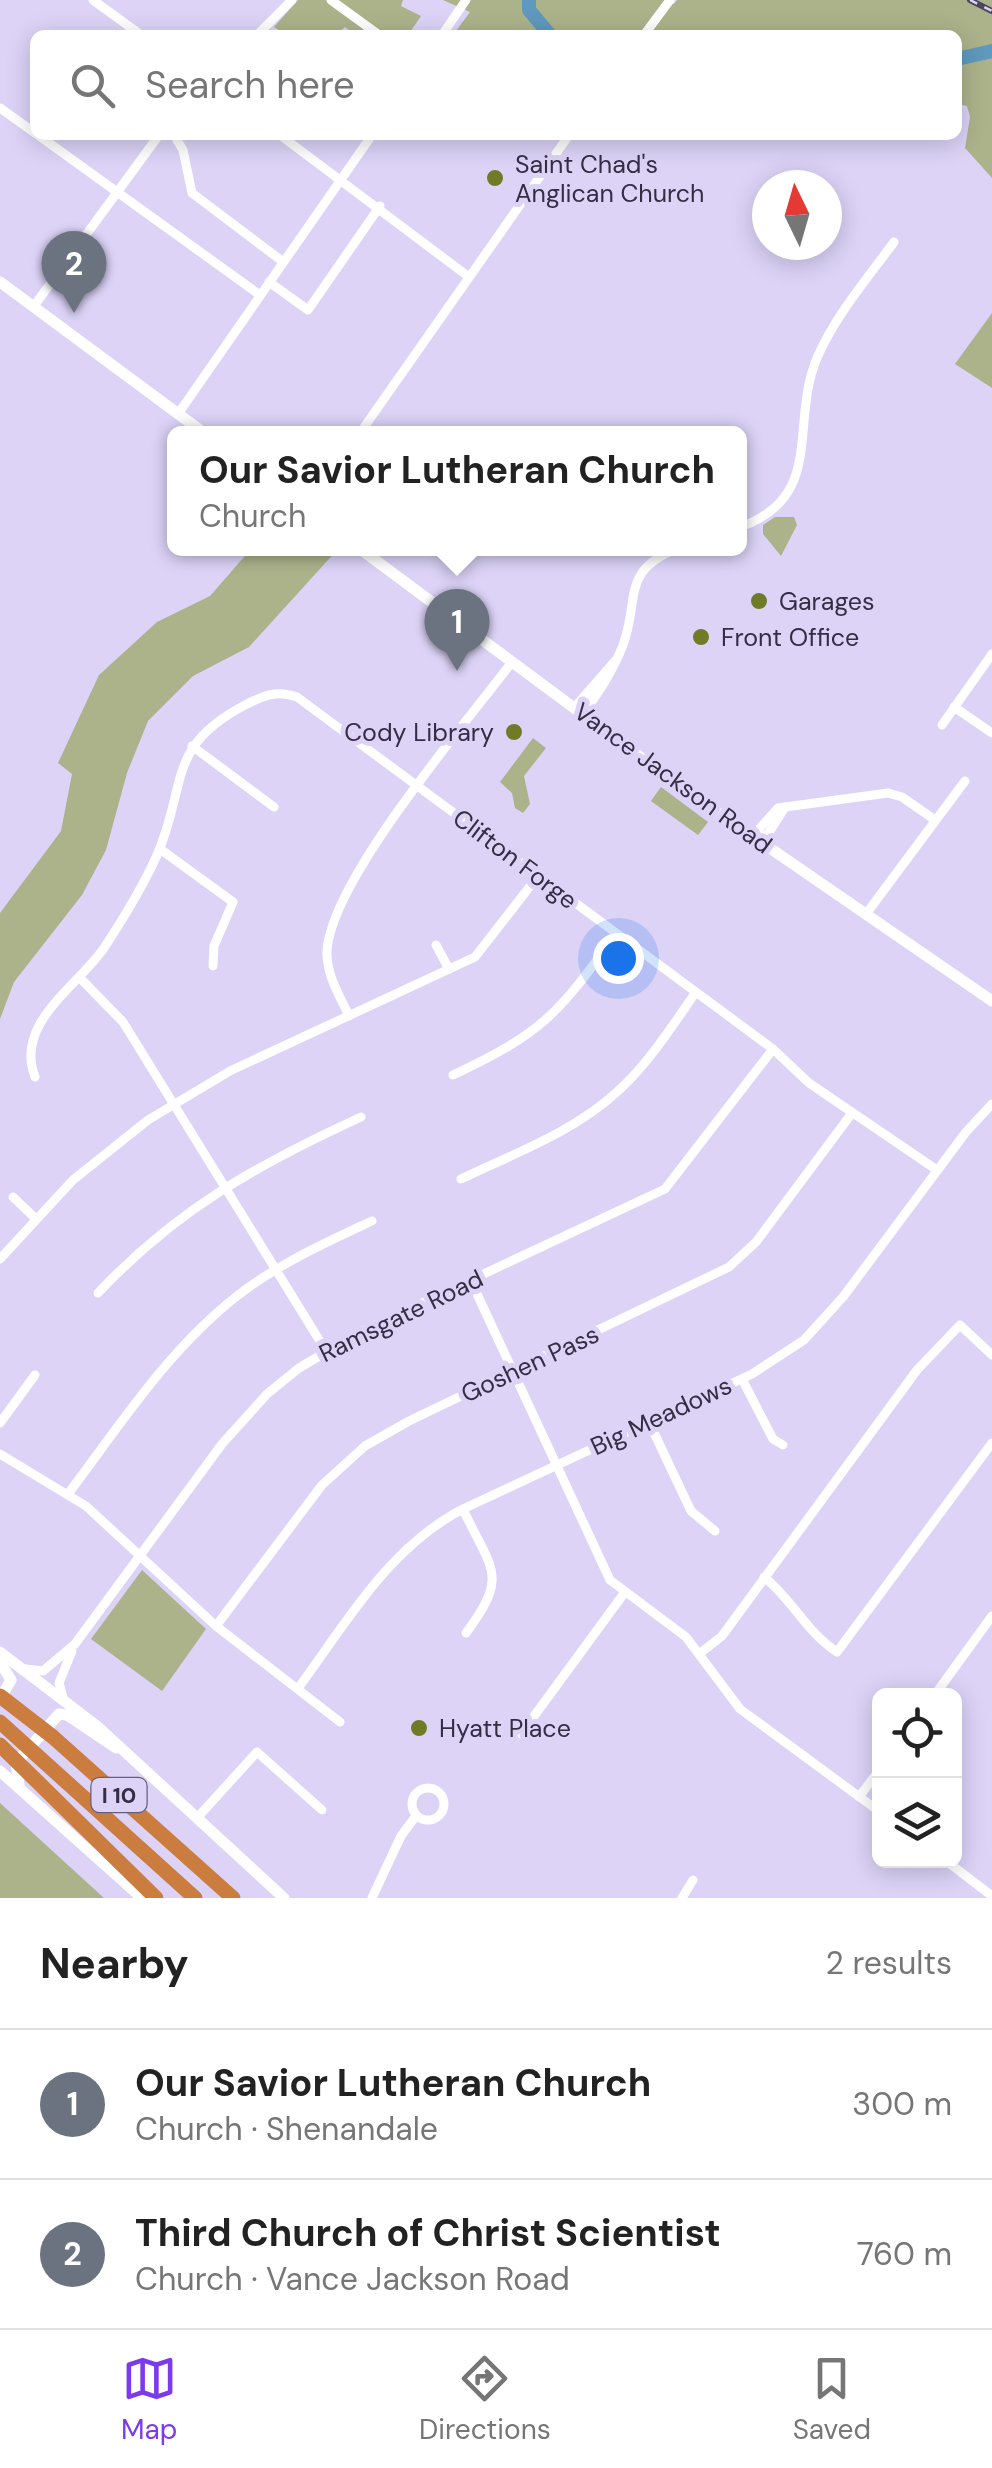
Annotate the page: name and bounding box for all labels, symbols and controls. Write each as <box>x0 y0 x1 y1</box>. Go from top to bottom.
search box <box>30 30 962 140</box>
icon: search <box>65 58 120 113</box>
text: Search here <box>145 60 355 110</box>
place label: Saint Chad's Anglican Church <box>515 148 704 210</box>
marker: Saint Chad's Anglican Church <box>484 167 506 189</box>
north arrow <box>752 170 842 260</box>
pin: 2 <box>42 230 106 313</box>
popup <box>167 426 747 556</box>
text: Our Savior Lutheran Church <box>199 445 715 495</box>
text: Church <box>199 495 307 537</box>
place label: Garages <box>779 585 875 618</box>
pin: 1 <box>424 588 490 671</box>
marker: Garages <box>748 590 770 612</box>
place label: Front Office <box>721 621 859 654</box>
marker: Front Office <box>690 626 712 648</box>
street label: Vance Jackson Road <box>567 695 779 861</box>
place label: Cody Library <box>344 716 494 749</box>
marker: Cody Library <box>503 721 525 743</box>
street label: Clifton Forge <box>446 801 584 917</box>
your location <box>593 933 644 984</box>
street label: Ramsgate Road <box>313 1262 489 1370</box>
street label: Goshen Pass <box>456 1318 604 1410</box>
street label: Big Meadows <box>585 1369 737 1463</box>
map controls <box>872 1688 962 1868</box>
button: locate <box>872 1688 962 1778</box>
place label: Hyatt Place <box>439 1712 571 1745</box>
marker: Hyatt Place <box>408 1717 430 1739</box>
road number: I 10 <box>92 1778 146 1812</box>
button: layers <box>872 1778 962 1868</box>
text: Nearby <box>40 1936 189 1991</box>
text: 2 results <box>826 1942 952 1984</box>
text: Our Savior Lutheran Church <box>135 2058 651 2108</box>
text: 1 <box>67 2083 78 2125</box>
text: 300 m <box>852 2083 952 2125</box>
text: Church · Shenandale <box>135 2108 438 2150</box>
text: Third Church of Christ Scientist <box>135 2208 721 2258</box>
text: 2 <box>63 2233 82 2275</box>
text: 760 m <box>857 2233 952 2275</box>
text: Church · Vance Jackson Road <box>135 2258 570 2300</box>
tab: Map <box>121 2351 177 2448</box>
tab: Directions <box>419 2351 551 2448</box>
tab: Saved <box>793 2351 871 2448</box>

